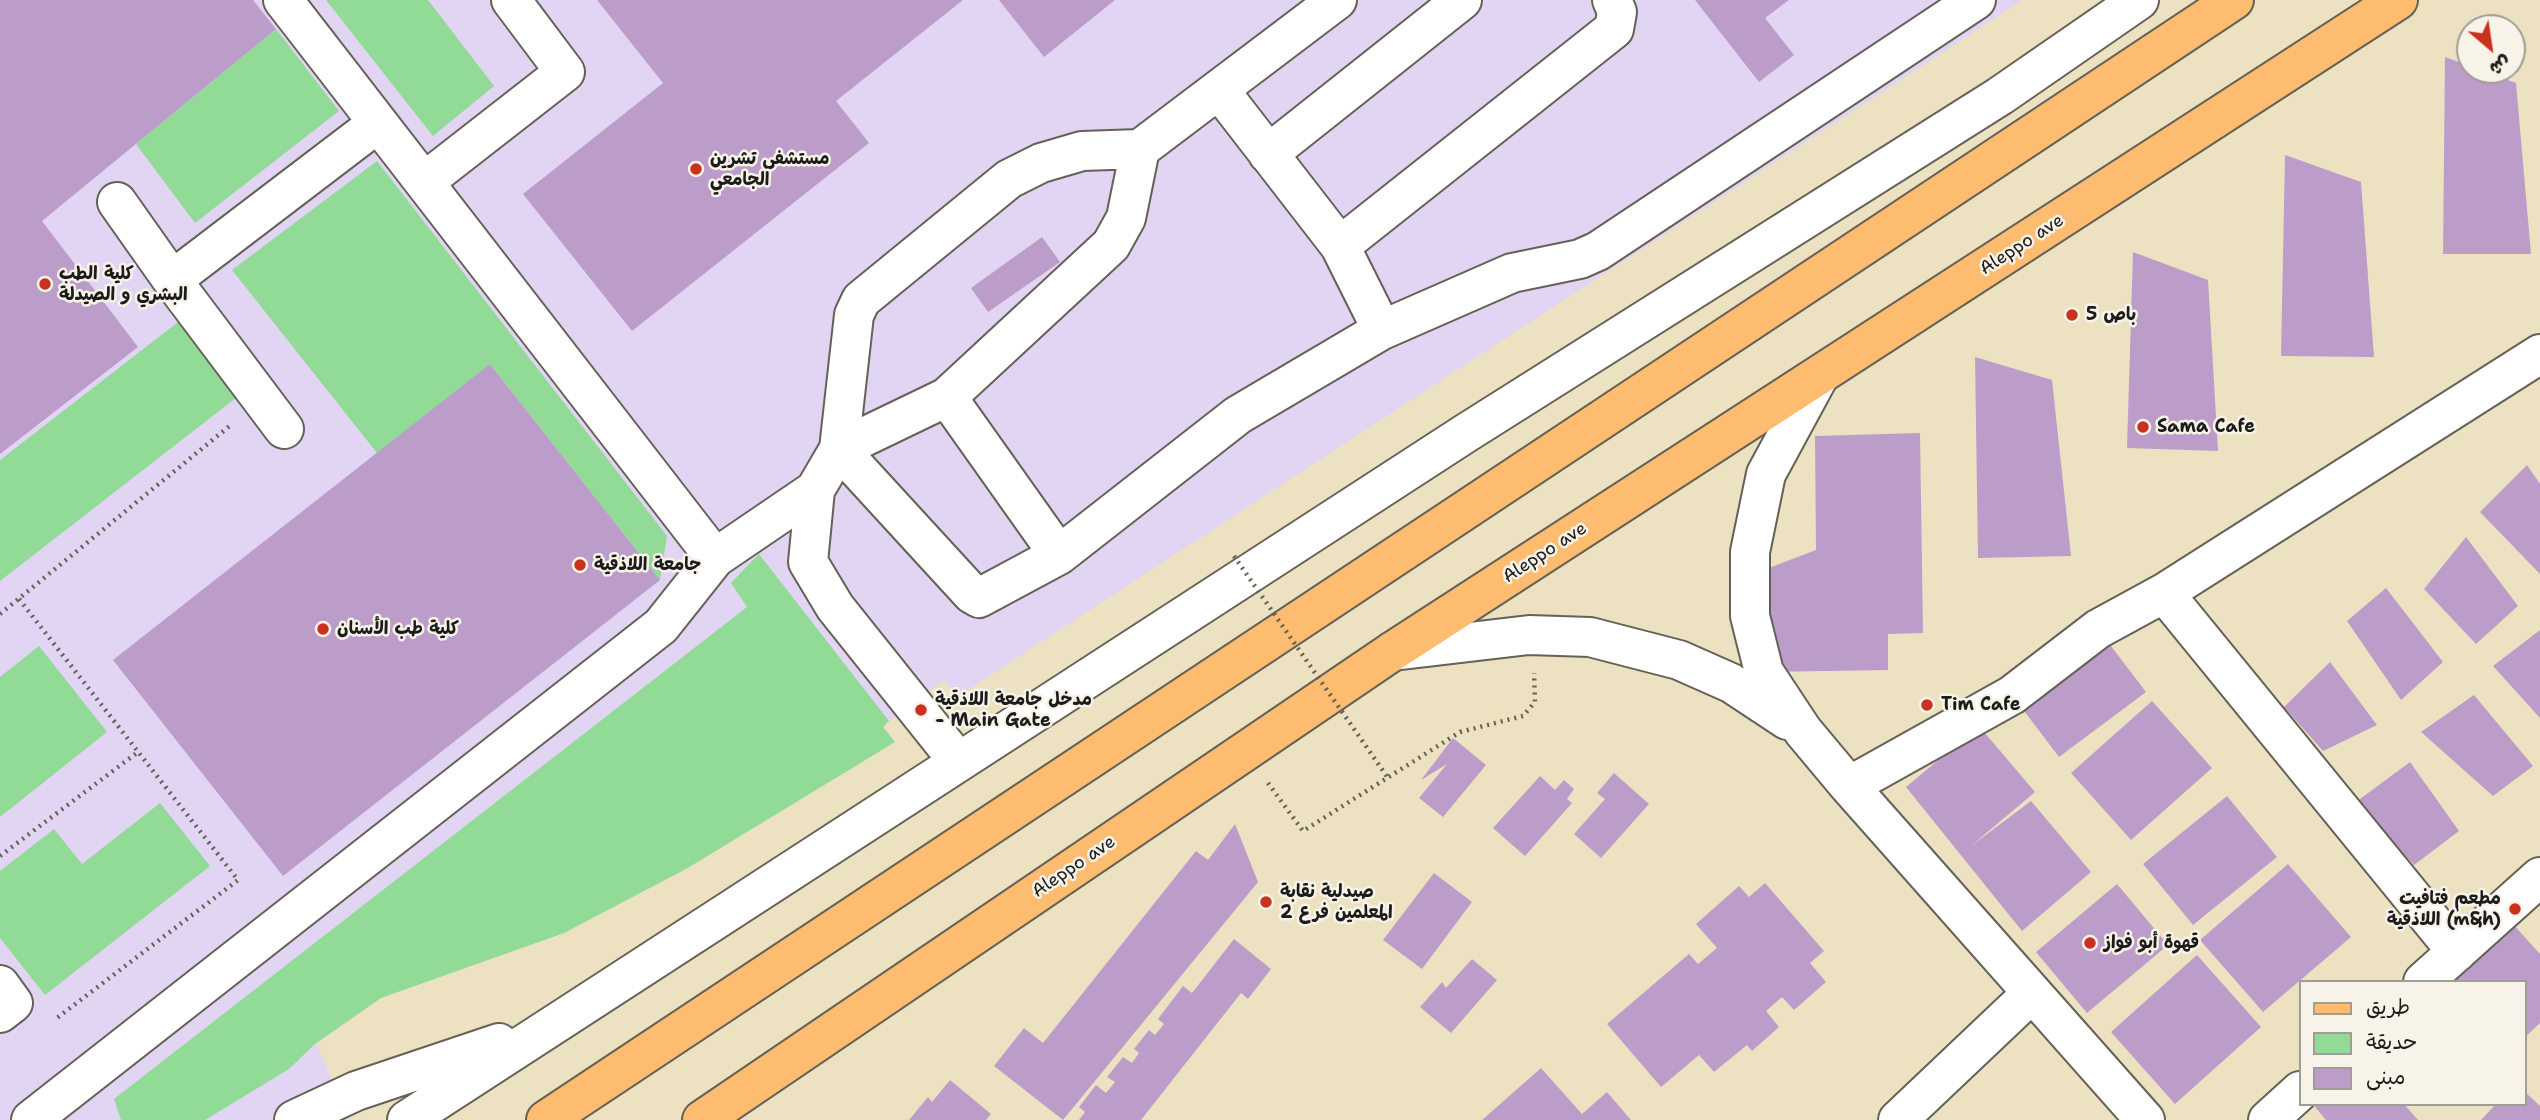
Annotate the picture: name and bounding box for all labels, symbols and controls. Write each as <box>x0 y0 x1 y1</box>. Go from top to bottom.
north arrow <box>2456 14 2526 84</box>
text: ش <box>2485 50 2516 82</box>
place label: مستشفى تشرين الجامعي <box>710 148 829 190</box>
marker: مستشفى تشرين الجامعي <box>688 161 704 177</box>
street label: Aleppo ave <box>1976 210 2068 280</box>
place label: كلية الطب البشري و الصيدلة <box>59 263 188 306</box>
marker: كلية الطب البشري و الصيدلة <box>37 276 53 292</box>
place label: باص 5 <box>2086 304 2136 326</box>
marker: باص 5 <box>2064 307 2080 323</box>
place label: Sama Cafe <box>2157 416 2255 438</box>
marker: Sama Cafe <box>2135 419 2151 435</box>
street label: Aleppo ave <box>1499 518 1591 588</box>
place label: جامعة اللاذقية <box>594 554 701 576</box>
marker: جامعة اللاذقية <box>572 557 588 573</box>
place label: كلية طب الأسنان <box>337 618 459 640</box>
marker: كلية طب الأسنان <box>315 621 331 637</box>
place label: مدخل جامعة اللاذقية - Main Gate <box>935 689 1092 732</box>
place label: Tim Cafe <box>1941 694 2020 716</box>
marker: Tim Cafe <box>1919 697 1935 713</box>
marker: مدخل جامعة اللاذقية - Main Gate <box>913 702 929 718</box>
street label: Aleppo ave <box>1028 831 1120 903</box>
place label: صيدلية نقابة المعلمين فرع 2 <box>1280 881 1393 924</box>
place label: مطعم فتافيت اللاذقية (m&h) <box>2387 888 2501 930</box>
marker: صيدلية نقابة المعلمين فرع 2 <box>1258 894 1274 910</box>
marker: مطعم فتافيت اللاذقية (m&h) <box>2507 901 2523 917</box>
place label: قهوة أبو فواز <box>2104 932 2199 954</box>
marker: قهوة أبو فواز <box>2082 935 2098 951</box>
legend <box>2298 980 2526 1106</box>
text: طريق <box>2366 993 2410 1021</box>
text: حديقة <box>2366 1028 2417 1056</box>
text: مبنى <box>2366 1063 2405 1091</box>

